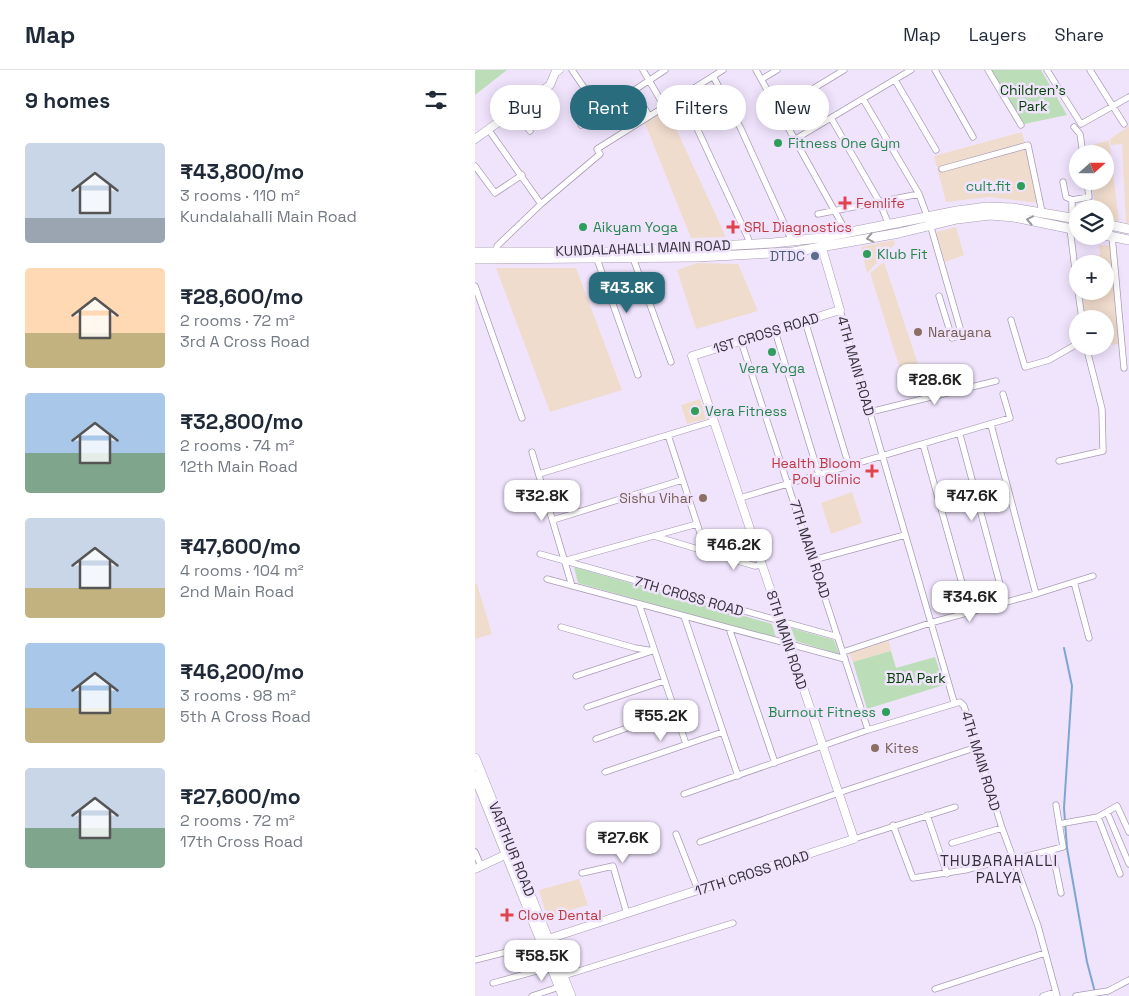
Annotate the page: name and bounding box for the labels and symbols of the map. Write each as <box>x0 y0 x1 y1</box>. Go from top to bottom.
park label: Children's Park <box>1000 81 1066 115</box>
place label: Fitness One Gym <box>788 134 900 152</box>
marker: Fitness One Gym <box>772 137 784 149</box>
north arrow <box>1069 145 1114 190</box>
place label: cult.fit <box>966 177 1011 195</box>
marker: cult.fit <box>1015 180 1027 192</box>
place label: Femlife <box>856 194 905 212</box>
marker: Femlife <box>838 196 852 210</box>
one-way arrow <box>1025 215 1034 225</box>
place label: Aikyam Yoga <box>593 218 678 236</box>
place label: SRL Diagnostics <box>744 218 852 236</box>
marker: SRL Diagnostics <box>726 220 740 234</box>
marker: Aikyam Yoga <box>577 221 589 233</box>
one-way arrow <box>866 233 874 243</box>
street label: KUNDALAHALLI MAIN ROAD <box>555 236 731 260</box>
place label: Klub Fit <box>877 245 928 263</box>
place label: DTDC <box>770 247 805 265</box>
marker: Klub Fit <box>861 248 873 260</box>
marker: DTDC <box>809 250 821 262</box>
pin: ₹43.8K <box>586 272 668 314</box>
street label: 1ST CROSS ROAD <box>711 308 821 358</box>
street label: 4TH MAIN ROAD <box>833 314 879 418</box>
place label: Narayana <box>928 323 992 341</box>
marker: Narayana <box>912 326 924 338</box>
marker: Vera Yoga <box>766 346 778 358</box>
place label: Vera Yoga <box>739 359 805 377</box>
pin: ₹28.6K <box>894 364 976 406</box>
place label: Vera Fitness <box>705 402 787 420</box>
marker: Vera Fitness <box>689 405 701 417</box>
place label: Health Bloom Poly Clinic <box>771 454 861 488</box>
marker: Health Bloom Poly Clinic <box>865 464 879 478</box>
pin: ₹32.8K <box>501 480 583 522</box>
pin: ₹47.6K <box>931 480 1013 522</box>
place label: Sishu Vihar <box>619 489 693 507</box>
marker: Sishu Vihar <box>697 492 709 504</box>
street label: 7TH MAIN ROAD <box>786 498 834 600</box>
pin: ₹46.2K <box>693 528 775 571</box>
street label: 7TH CROSS ROAD <box>632 572 746 620</box>
pin: ₹34.6K <box>929 580 1011 623</box>
street label: 8TH MAIN ROAD <box>763 588 811 692</box>
park label: BDA Park <box>886 669 946 687</box>
pin: ₹55.2K <box>620 700 702 742</box>
place label: Burnout Fitness <box>768 703 876 721</box>
marker: Burnout Fitness <box>880 706 892 718</box>
street label: 4TH MAIN ROAD <box>957 709 1005 813</box>
place label: Kites <box>885 739 919 757</box>
marker: Kites <box>869 742 881 754</box>
street label: VARTHUR ROAD <box>485 799 539 899</box>
pin: ₹27.6K <box>582 822 664 864</box>
street label: 17TH CROSS ROAD <box>693 846 811 900</box>
district label: THUBARAHALLI PALYA <box>940 851 1058 887</box>
place label: Clove Dental <box>518 906 602 924</box>
marker: Clove Dental <box>500 908 514 922</box>
pin: ₹58.5K <box>501 940 583 982</box>

